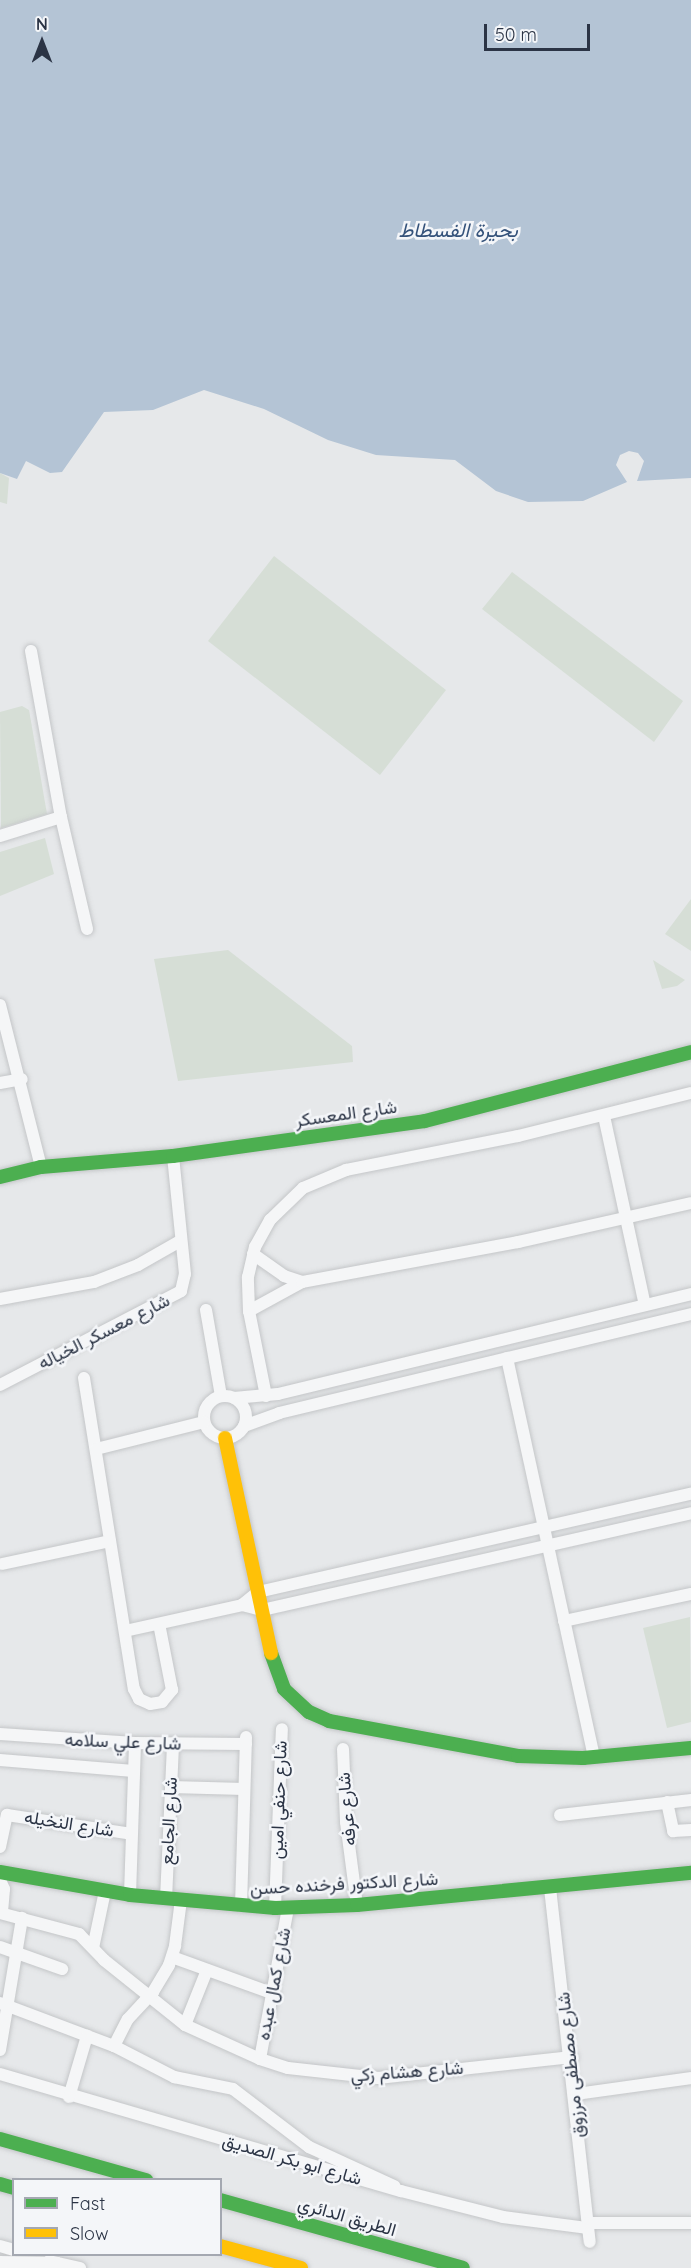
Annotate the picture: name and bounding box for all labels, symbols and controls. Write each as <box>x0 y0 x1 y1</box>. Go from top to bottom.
north arrow <box>12 12 72 72</box>
scale bar <box>487 12 594 50</box>
text: N <box>36 14 48 34</box>
text: 50 m <box>495 23 537 46</box>
water label: بحيرة الفسطاط <box>398 217 518 241</box>
street label: شارع المعسكر <box>294 1096 398 1132</box>
street label: شارع معسكر الخياله <box>35 1290 173 1374</box>
street label: شارع علي سلامه <box>64 1729 182 1755</box>
street label: شارع حنفي امين <box>266 1740 292 1860</box>
street label: شارع عرفه <box>333 1771 361 1847</box>
street label: شارع الجامع <box>156 1777 182 1865</box>
street label: شارع النخيله <box>23 1806 115 1842</box>
street label: شارع الدكتور فرخنده حسن <box>249 1868 439 1900</box>
street label: شارع كمال عبده <box>253 1926 295 2042</box>
street label: شارع مصطفى مرزوق <box>553 1991 589 2139</box>
street label: شارع هشام زكي <box>350 2057 464 2087</box>
street label: شارع ابو بكر الصديق <box>220 2130 364 2190</box>
legend <box>12 2178 222 2256</box>
text: Fast <box>70 2192 105 2215</box>
street label: الطريق الدائري <box>295 2193 399 2241</box>
text: Slow <box>70 2222 108 2245</box>

